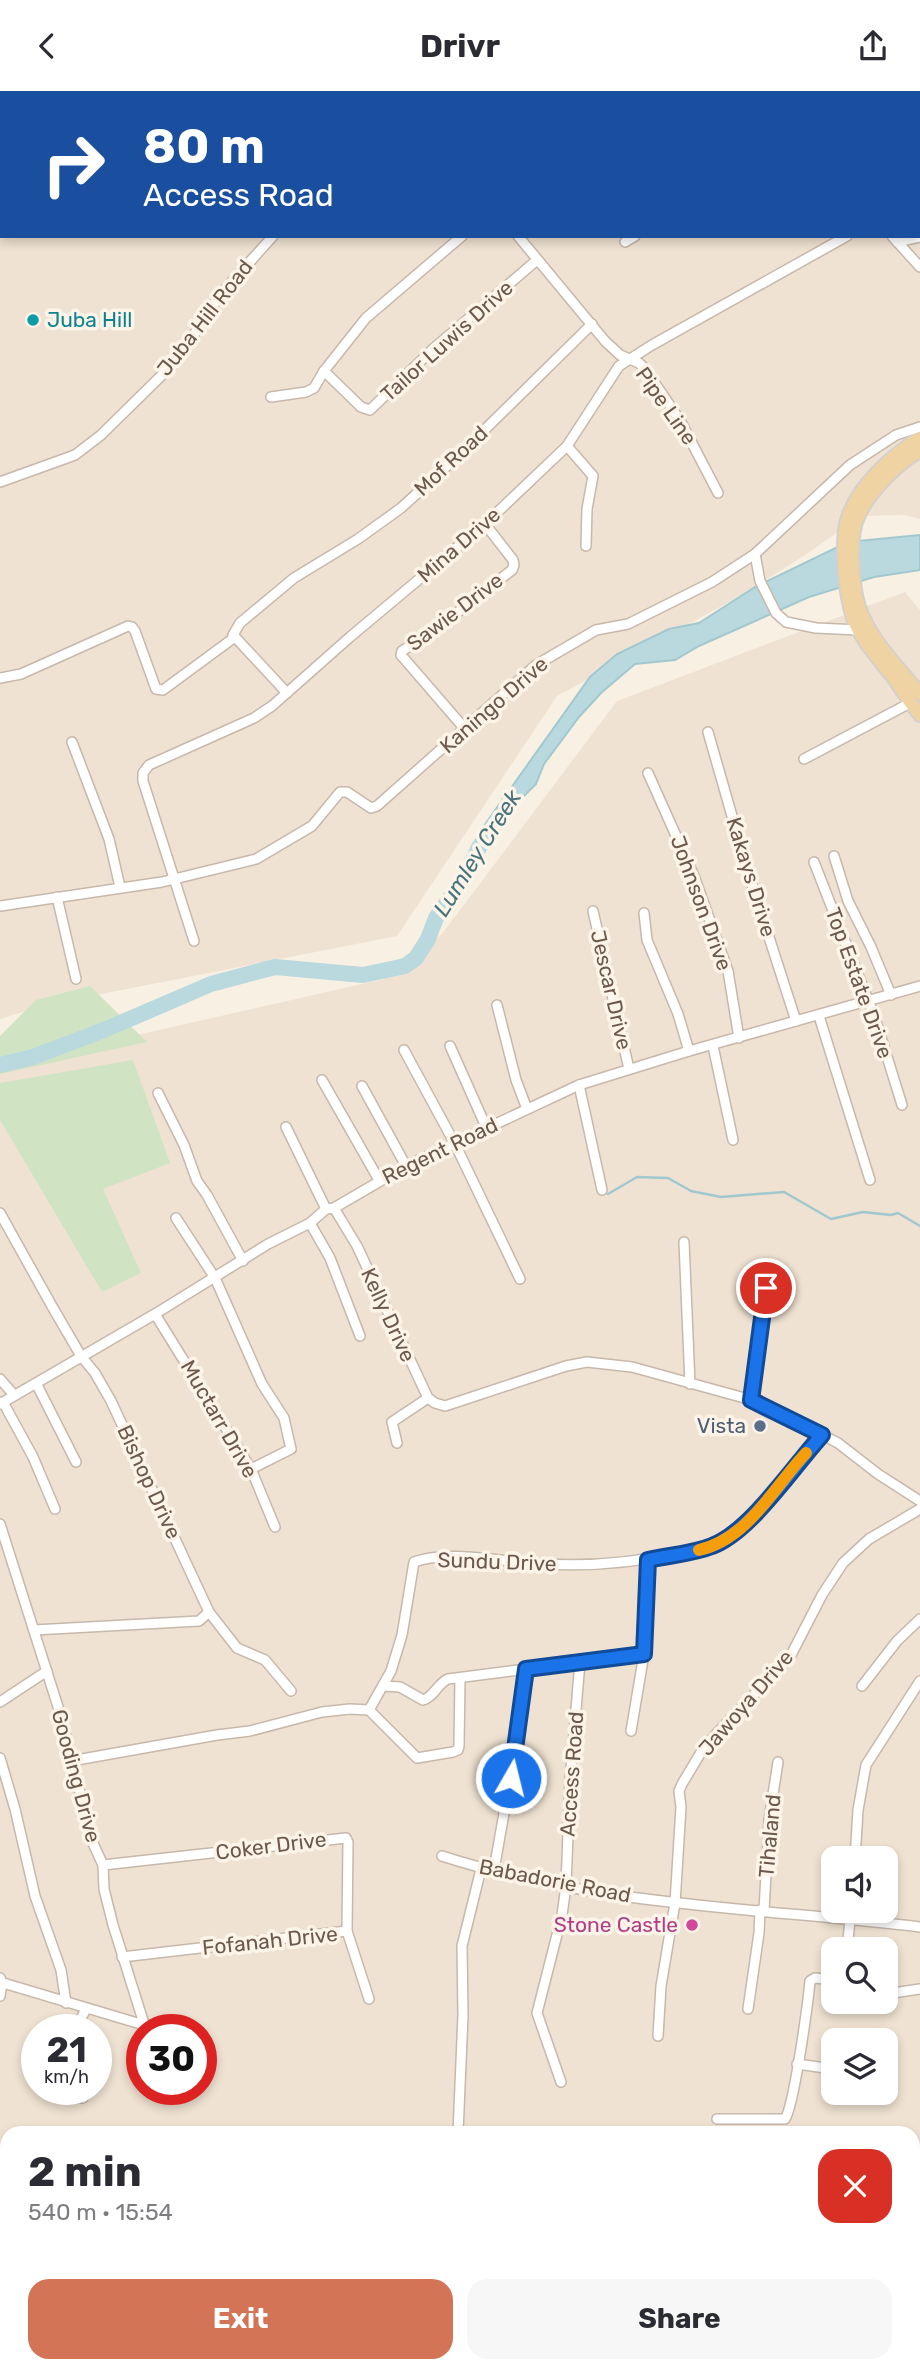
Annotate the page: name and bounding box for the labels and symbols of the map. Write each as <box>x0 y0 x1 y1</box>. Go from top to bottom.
street label: Juba Hill Road <box>152 255 258 381</box>
street label: Tailor Luwis Drive <box>375 275 518 407</box>
place label: Juba Hill <box>47 307 132 332</box>
marker: Juba Hill <box>25 312 41 328</box>
street label: Pipe Line <box>631 362 702 449</box>
street label: Mof Road <box>409 420 493 501</box>
street label: Mina Drive <box>412 502 505 587</box>
street label: Sawie Drive <box>402 567 508 656</box>
street label: Kaningo Drive <box>435 651 553 758</box>
water label: Lumley Creek <box>427 784 528 921</box>
street label: Kakays Drive <box>721 814 782 940</box>
street label: Johnson Drive <box>665 832 738 974</box>
street label: Top Estate Drive <box>821 904 898 1062</box>
street label: Jescar Drive <box>586 928 637 1052</box>
street label: Regent Road <box>378 1112 502 1189</box>
pin <box>736 1258 796 1318</box>
street label: Kelly Drive <box>356 1264 421 1366</box>
street label: Muctarr Drive <box>176 1355 263 1482</box>
place label: Vista <box>697 1413 746 1438</box>
marker: Vista <box>752 1418 768 1434</box>
street label: Bishop Drive <box>112 1421 187 1543</box>
street label: Sundu Drive <box>437 1547 557 1576</box>
street label: Jawoya Drive <box>693 1645 798 1760</box>
street label: Gooding Drive <box>47 1706 106 1845</box>
street label: Access Road <box>555 1711 588 1837</box>
position arrow <box>474 1741 548 1815</box>
street label: Tihaland <box>753 1793 786 1879</box>
street label: Coker Drive <box>214 1826 328 1865</box>
street label: Babadorie Road <box>477 1854 633 1907</box>
place label: Stone Castle <box>554 1912 678 1937</box>
marker: Stone Castle <box>684 1917 700 1933</box>
street label: Fofanah Drive <box>201 1921 339 1960</box>
speed limit sign: 30 <box>126 2014 217 2105</box>

